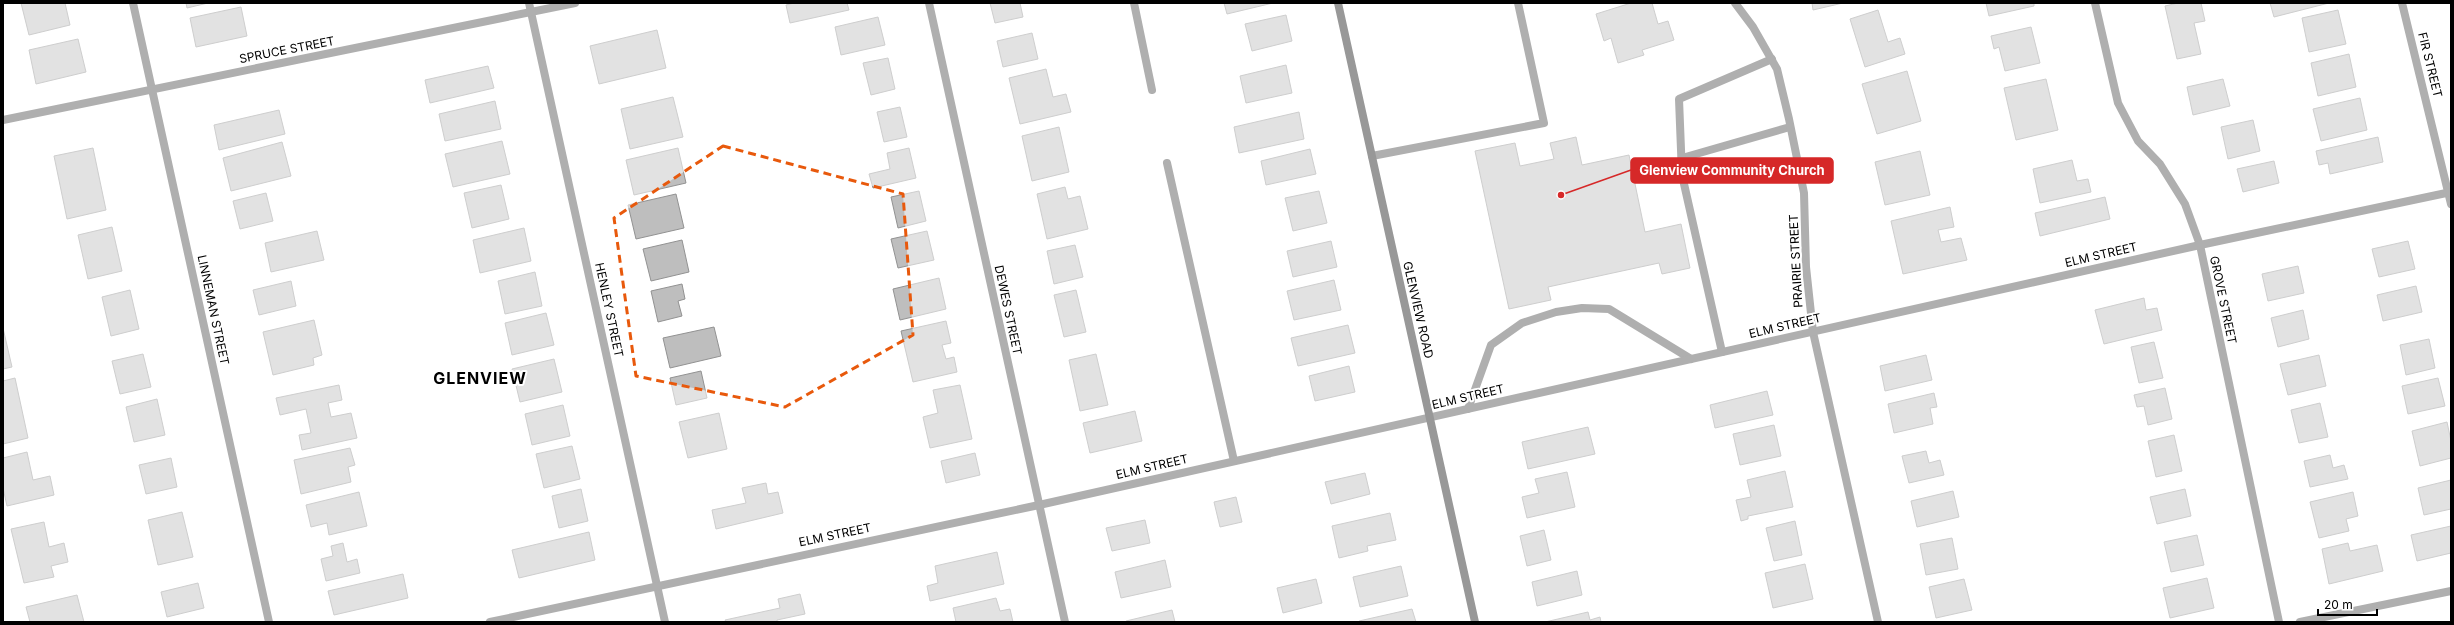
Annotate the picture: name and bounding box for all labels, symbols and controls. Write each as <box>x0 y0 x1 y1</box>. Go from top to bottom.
street label: FIR STREET <box>2415 31 2446 99</box>
street label: SPRUCE STREET <box>238 33 336 66</box>
callout: Glenview Community Church <box>1631 158 1833 183</box>
text: Glenview Community Church <box>1639 162 1825 178</box>
street label: PRAIRIE STREET <box>1786 214 1805 308</box>
street label: ELM STREET <box>2063 239 2139 270</box>
street label: LINNEMAN STREET <box>194 253 233 367</box>
street label: GROVE STREET <box>2207 254 2240 346</box>
street label: GLENVIEW ROAD <box>1400 260 1437 360</box>
street label: HENLEY STREET <box>592 261 627 359</box>
street label: DEWES STREET <box>992 264 1025 356</box>
street label: ELM STREET <box>1747 310 1823 341</box>
district label: GLENVIEW <box>433 368 527 388</box>
street label: ELM STREET <box>1430 381 1506 412</box>
street label: ELM STREET <box>1114 451 1190 482</box>
street label: ELM STREET <box>797 519 873 549</box>
scale bar <box>2318 591 2377 617</box>
text: 20 m <box>2324 597 2353 612</box>

